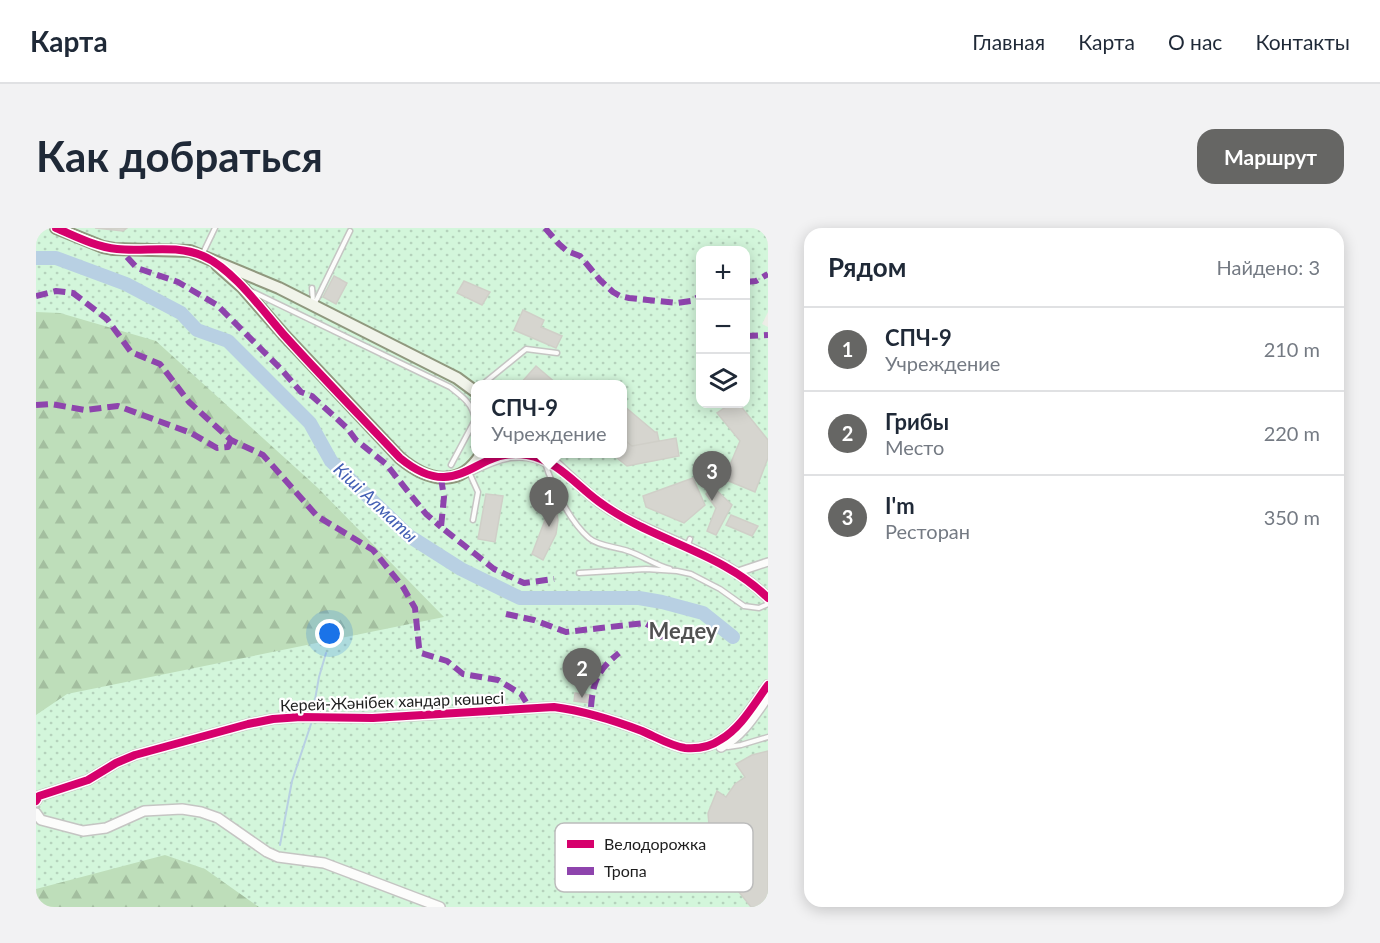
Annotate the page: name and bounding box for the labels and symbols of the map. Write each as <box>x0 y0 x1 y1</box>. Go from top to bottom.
pin: 3 <box>692 452 732 501</box>
water label: Кіші Алматы <box>330 458 422 546</box>
pin: 1 <box>530 478 568 527</box>
district label: Медеу <box>649 617 718 644</box>
your location <box>315 619 344 648</box>
pin: 2 <box>562 648 602 698</box>
street label: Керей-Жәнібек хандар көшесі <box>280 688 504 714</box>
legend <box>555 823 753 892</box>
text: Велодорожка <box>604 834 706 853</box>
text: Тропа <box>604 861 647 880</box>

